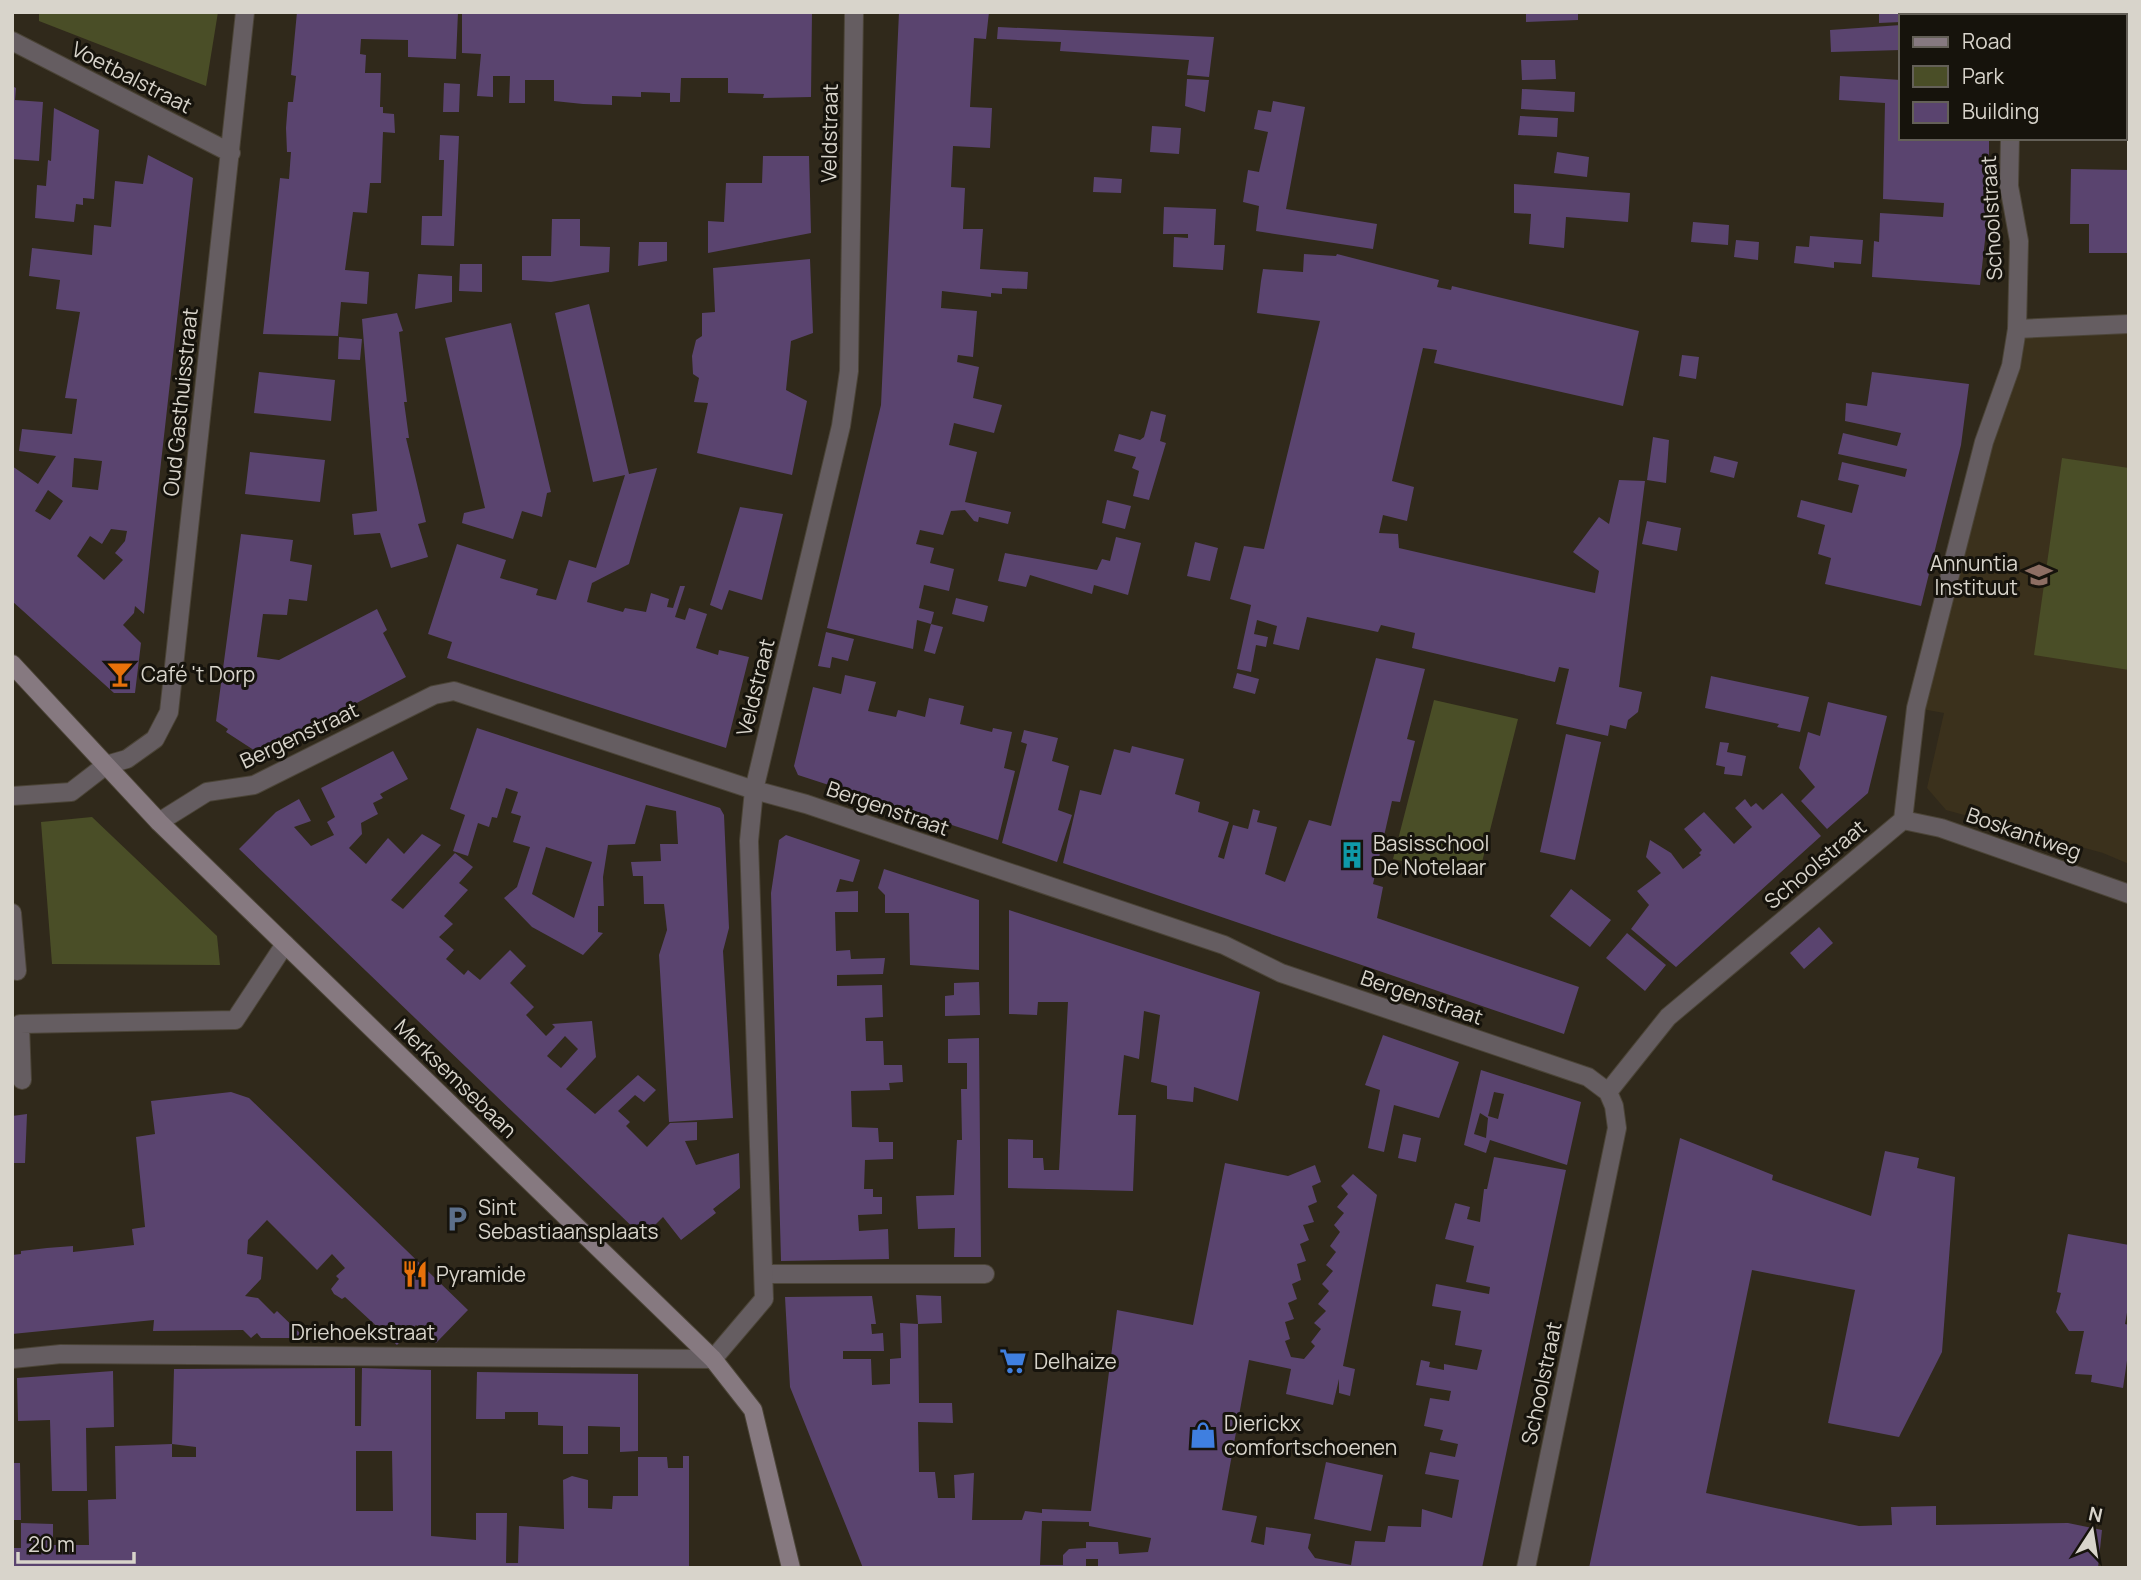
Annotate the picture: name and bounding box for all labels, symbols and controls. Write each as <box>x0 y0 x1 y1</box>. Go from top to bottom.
legend <box>1899 14 2127 140</box>
text: Road <box>1962 27 2012 55</box>
street label: Voetbalstraat <box>67 35 197 119</box>
text: Park <box>1962 62 2004 90</box>
street label: Veldstraat <box>814 83 844 183</box>
text: Building <box>1962 97 2039 125</box>
street label: Schoolstraat <box>1974 155 2008 281</box>
street label: Oud Gasthuisstraat <box>156 306 204 498</box>
place label: Annuntia Instituut <box>1930 549 2018 601</box>
school or university icon: Annuntia Instituut <box>2024 560 2054 590</box>
street label: Veldstraat <box>729 635 781 739</box>
bar icon: Café 't Dorp <box>105 659 135 689</box>
place label: Café 't Dorp <box>141 660 255 688</box>
street label: Bergenstraat <box>235 695 363 775</box>
street label: Bergenstraat <box>823 774 953 842</box>
street label: Boskantweg <box>1963 800 2085 866</box>
street label: Schoolstraat <box>1758 813 1872 915</box>
place label: Basisschool De Notelaar <box>1373 829 1489 881</box>
building icon: Basisschool De Notelaar <box>1337 840 1367 870</box>
street label: Bergenstraat <box>1357 963 1487 1031</box>
street label: Merksemsebaan <box>389 1012 523 1144</box>
place label: Sint Sebastiaansplaats <box>478 1193 659 1245</box>
parking icon: Sint Sebastiaansplaats <box>442 1204 472 1234</box>
restaurant icon: Pyramide <box>400 1259 430 1289</box>
place label: Pyramide <box>436 1260 526 1288</box>
street label: Driehoekstraat <box>291 1318 435 1346</box>
street label: Schoolstraat <box>1514 1319 1568 1447</box>
supermarket icon: Delhaize <box>998 1346 1028 1376</box>
place label: Delhaize <box>1034 1347 1117 1375</box>
place label: Dierickx comfortschoenen <box>1224 1409 1397 1461</box>
shop icon: Dierickx comfortschoenen <box>1188 1420 1218 1450</box>
north arrow <box>2057 1496 2127 1566</box>
text: N <box>2086 1500 2105 1529</box>
scale bar <box>18 1520 133 1564</box>
text: 20 m <box>28 1530 75 1558</box>

